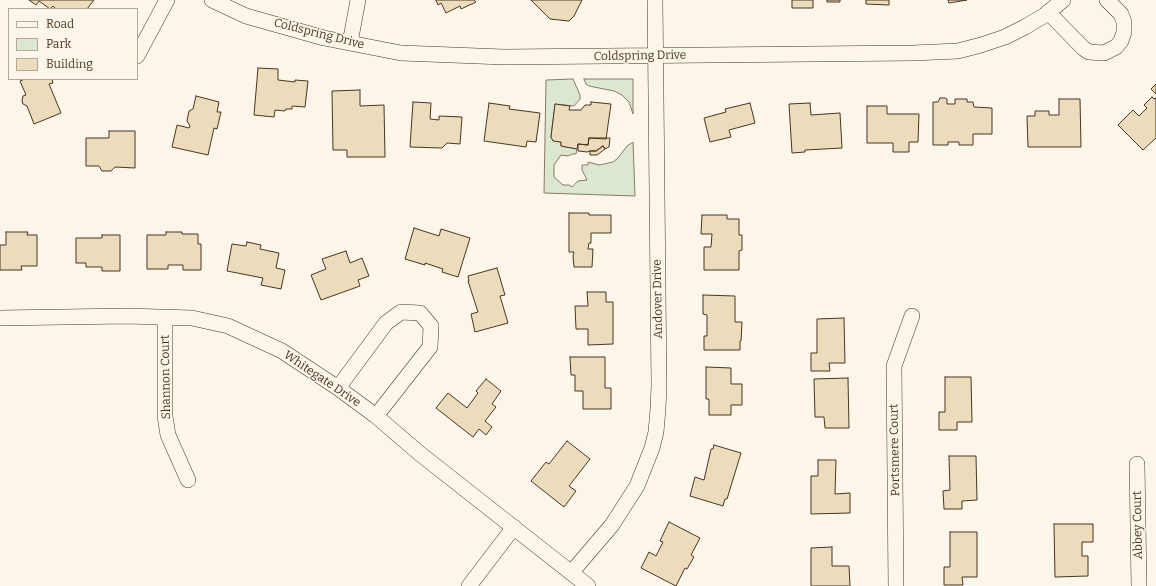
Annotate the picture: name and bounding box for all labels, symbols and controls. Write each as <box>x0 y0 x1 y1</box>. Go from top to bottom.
legend <box>8 8 138 80</box>
street label: Coldspring Drive <box>272 16 366 52</box>
text: Road <box>46 17 74 31</box>
text: Park <box>46 37 71 51</box>
street label: Coldspring Drive <box>593 48 687 64</box>
text: Building <box>46 57 93 71</box>
street label: Andover Drive <box>650 259 666 339</box>
street label: Shannon Court <box>158 335 174 419</box>
street label: Whitegate Drive <box>281 348 363 410</box>
street label: Portsmere Court <box>887 404 903 496</box>
street label: Abbey Court <box>1130 491 1146 559</box>

